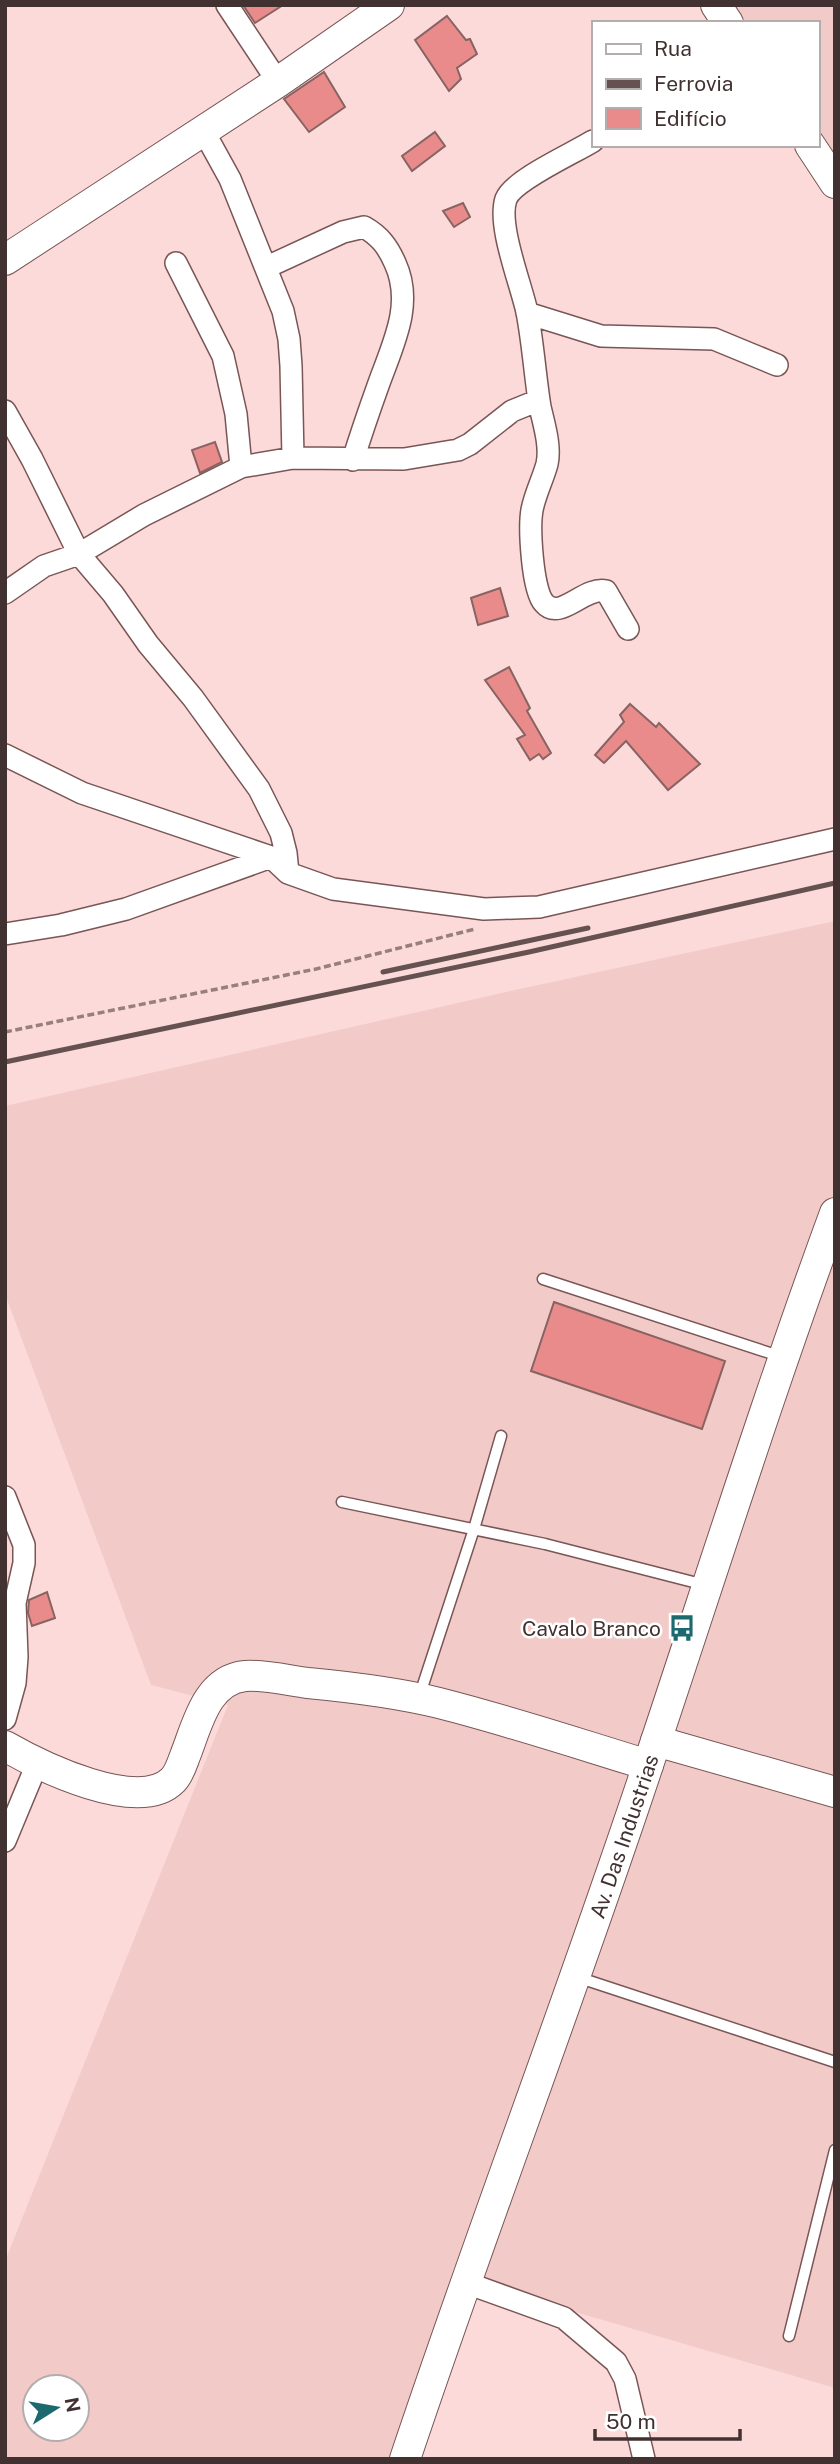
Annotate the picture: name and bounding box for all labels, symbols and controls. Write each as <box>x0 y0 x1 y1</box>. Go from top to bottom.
legend <box>592 21 819 147</box>
text: Rua <box>654 36 692 61</box>
text: Ferrovia <box>654 71 733 96</box>
text: Edifício <box>654 106 727 131</box>
bus stop icon: Cavalo Branco <box>667 1613 697 1643</box>
place label: Cavalo Branco <box>522 1616 661 1641</box>
street label: Av. Das Industrias <box>584 1751 663 1922</box>
north arrow <box>21 2373 91 2443</box>
text: N <box>60 2395 85 2414</box>
scale bar <box>595 2398 740 2442</box>
text: 50 m <box>606 2409 656 2434</box>

